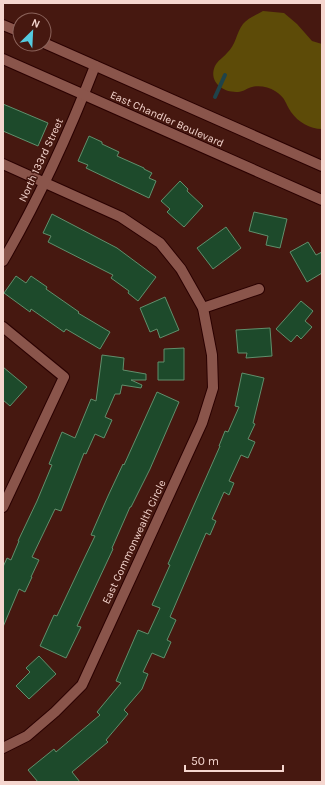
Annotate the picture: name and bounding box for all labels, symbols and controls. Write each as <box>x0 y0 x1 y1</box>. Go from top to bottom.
north arrow <box>12 12 52 52</box>
text: N <box>30 16 42 31</box>
street label: East Chandler Boulevard <box>108 88 226 150</box>
street label: North 133rd Street <box>16 116 66 204</box>
street label: East Commonwealth Circle <box>100 478 169 606</box>
scale bar <box>185 747 283 773</box>
text: 50 m <box>191 754 219 768</box>

